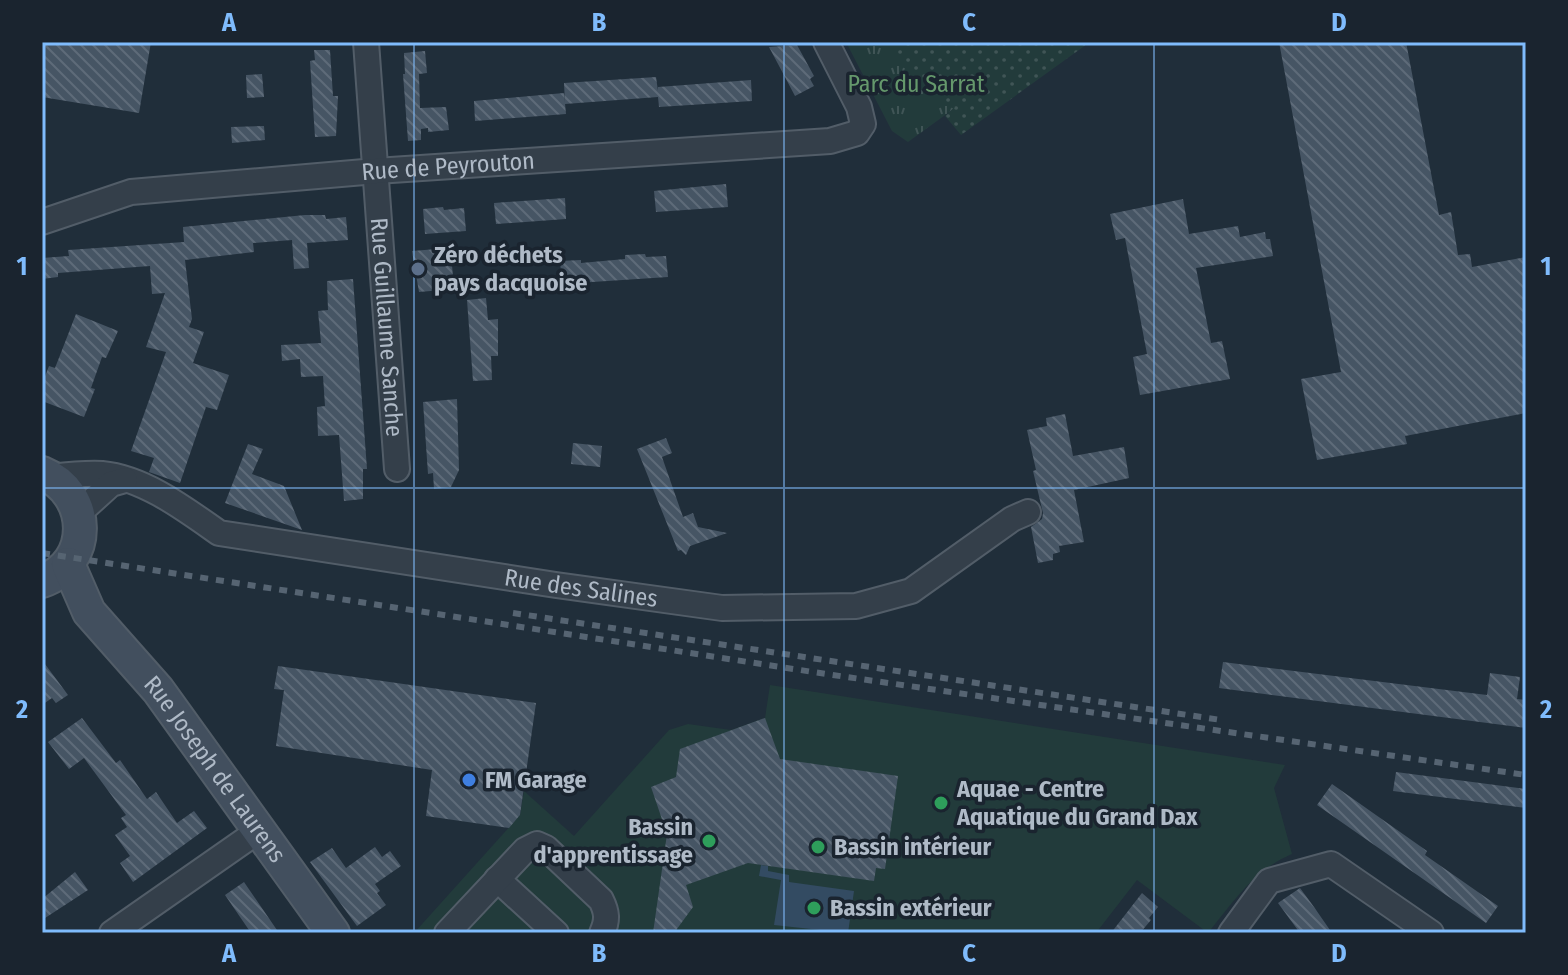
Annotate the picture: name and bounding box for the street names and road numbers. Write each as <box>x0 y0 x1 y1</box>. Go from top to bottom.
street label: Rue de Peyrouton <box>360 147 536 186</box>
street label: Rue Guillaume Sanche <box>365 217 409 438</box>
street label: Rue des Salines <box>503 563 660 613</box>
street label: Rue Joseph de Laurens <box>138 670 292 868</box>

